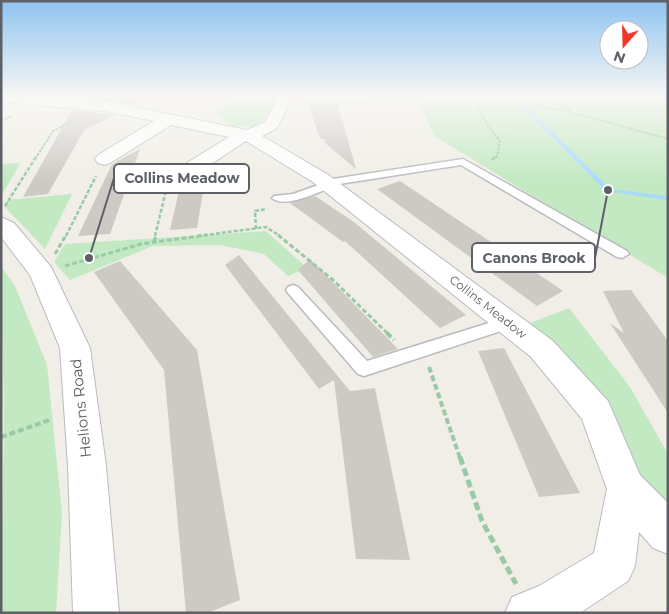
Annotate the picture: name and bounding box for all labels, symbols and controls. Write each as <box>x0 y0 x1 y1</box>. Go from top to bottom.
north arrow <box>599 20 649 70</box>
text: N <box>611 47 628 68</box>
callout: Collins Meadow <box>114 164 249 193</box>
text: Collins Meadow <box>124 169 240 187</box>
callout: Canons Brook <box>472 243 595 272</box>
text: Canons Brook <box>483 249 586 267</box>
street label: Collins Meadow <box>447 272 530 342</box>
street label: Helions Road <box>66 358 95 458</box>

